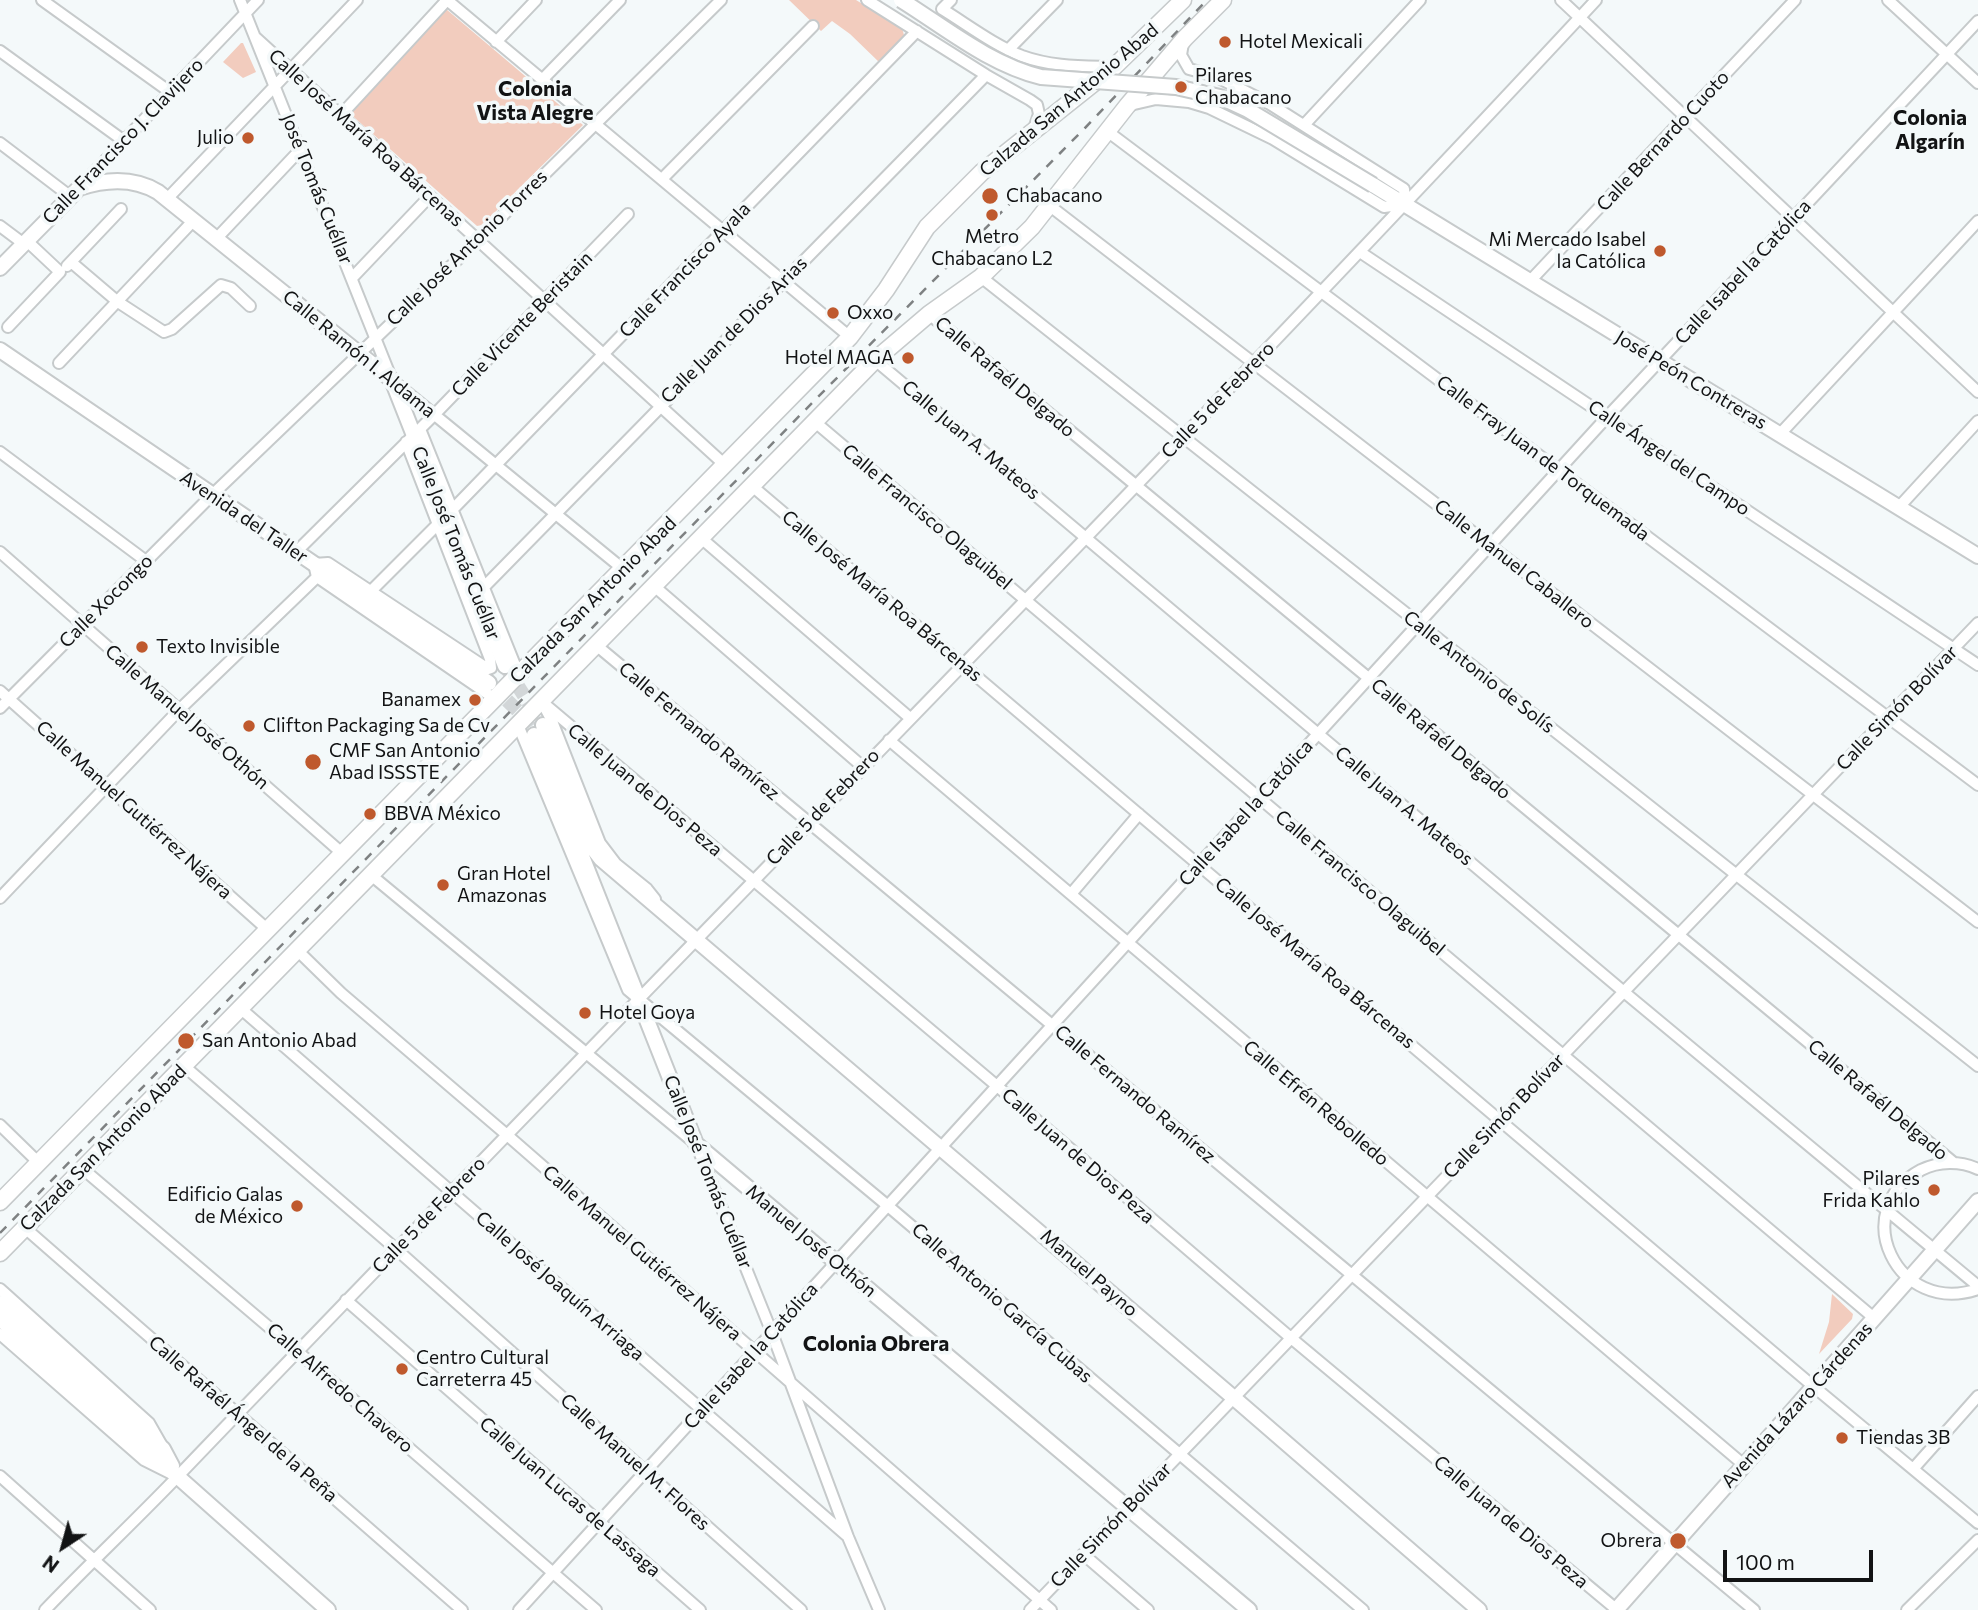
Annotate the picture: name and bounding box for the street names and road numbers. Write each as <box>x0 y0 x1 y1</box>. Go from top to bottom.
street label: Calzada San Antonio Abad <box>975 19 1163 181</box>
street label: Calle José María Roa Bárcenas <box>264 44 468 232</box>
street label: Calle Francisco J. Clavijero <box>38 53 208 229</box>
street label: Calle Bernardo Cuoto <box>1592 66 1734 216</box>
street label: José Tomás Cuéllar <box>276 110 358 268</box>
street label: Calle José Antonio Torres <box>382 165 552 331</box>
street label: Calle Isabel la Católica <box>1670 195 1816 349</box>
street label: Calle Francisco Ayala <box>615 198 755 342</box>
street label: Calle Vicente Beristain <box>447 247 597 401</box>
street label: Calle Juan de Dios Arias <box>656 252 812 408</box>
street label: Calle Ramón I. Aldama <box>278 285 440 423</box>
street label: Calle Rafaél Delgado <box>930 312 1080 442</box>
street label: José Peón Contreras <box>1611 326 1771 434</box>
street label: Calle 5 de Febrero <box>1157 337 1279 463</box>
street label: Calle Fray Juan de Torquemada <box>1432 370 1654 546</box>
street label: Calle Juan A. Mateos <box>897 375 1045 505</box>
street label: Calle Ángel del Campo <box>1584 395 1754 521</box>
street label: Calle Francisco Olaguibel <box>837 439 1017 595</box>
street label: Calle José Tomás Cuéllar <box>407 443 505 643</box>
street label: Avenida del Taller <box>176 466 312 568</box>
street label: Calle Manuel Caballero <box>1430 494 1598 634</box>
street label: Calle José María Roa Bárcenas <box>777 505 987 687</box>
street label: Calzada San Antonio Abad <box>505 512 681 688</box>
street label: Calle Xocongo <box>54 549 158 653</box>
street label: Calle Antonio de Solís <box>1399 606 1559 738</box>
street label: Calle Manuel José Othón <box>100 640 274 794</box>
street label: Calle Simón Bolívar <box>1831 641 1963 775</box>
street label: Calle Fernando Ramírez <box>614 657 784 805</box>
street label: Calle Rafaél Delgado <box>1366 674 1516 804</box>
street label: Calle Manuel Gutiérrez Nájera <box>31 716 237 904</box>
street label: Calle Juan de Dios Peza <box>563 719 727 861</box>
street label: Calle Isabel la Católica <box>1174 735 1318 891</box>
street label: Calle Juan A. Mateos <box>1330 741 1478 871</box>
street label: Calle 5 de Febrero <box>762 744 884 870</box>
street label: Calle Francisco Olaguibel <box>1270 805 1450 961</box>
street label: Calle José María Roa Bárcenas <box>1210 872 1420 1054</box>
street label: Calle Fernando Ramírez <box>1050 1020 1220 1168</box>
street label: Calle Efrén Rebolledo <box>1238 1035 1394 1171</box>
street label: Calle Rafaél Delgado <box>1803 1035 1953 1165</box>
street label: Calle Simón Bolívar <box>1438 1049 1570 1183</box>
street label: Calzada San Antonio Abad <box>15 1060 191 1236</box>
street label: Calle José Tomás Cuéllar <box>659 1072 757 1272</box>
street label: Calle Juan de Dios Peza <box>997 1083 1159 1229</box>
street label: Calle 5 de Febrero <box>368 1152 490 1278</box>
street label: Calle Manuel Gutiérrez Nájera <box>538 1160 746 1346</box>
street label: Manuel José Othón <box>741 1180 881 1302</box>
street label: Calle José Joaquín Arriaga <box>471 1206 649 1366</box>
street label: Calle Antonio García Cubas <box>907 1218 1097 1388</box>
street label: Manuel Payno <box>1036 1224 1142 1322</box>
street label: Calle Isabel la Católica <box>679 1278 823 1434</box>
street label: Avenida Lázaro Cárdenas <box>1717 1317 1877 1493</box>
street label: Calle Alfredo Chavero <box>262 1318 418 1458</box>
street label: Calle Rafaél Ángel de la Peña <box>144 1331 342 1507</box>
street label: Calle Manuel M. Flores <box>555 1389 715 1535</box>
street label: Calle Juan Lucas de Lassaga <box>475 1412 665 1582</box>
street label: Calle Juan de Dios Peza <box>1429 1451 1593 1593</box>
street label: Calle Simón Bolívar <box>1045 1458 1177 1592</box>

